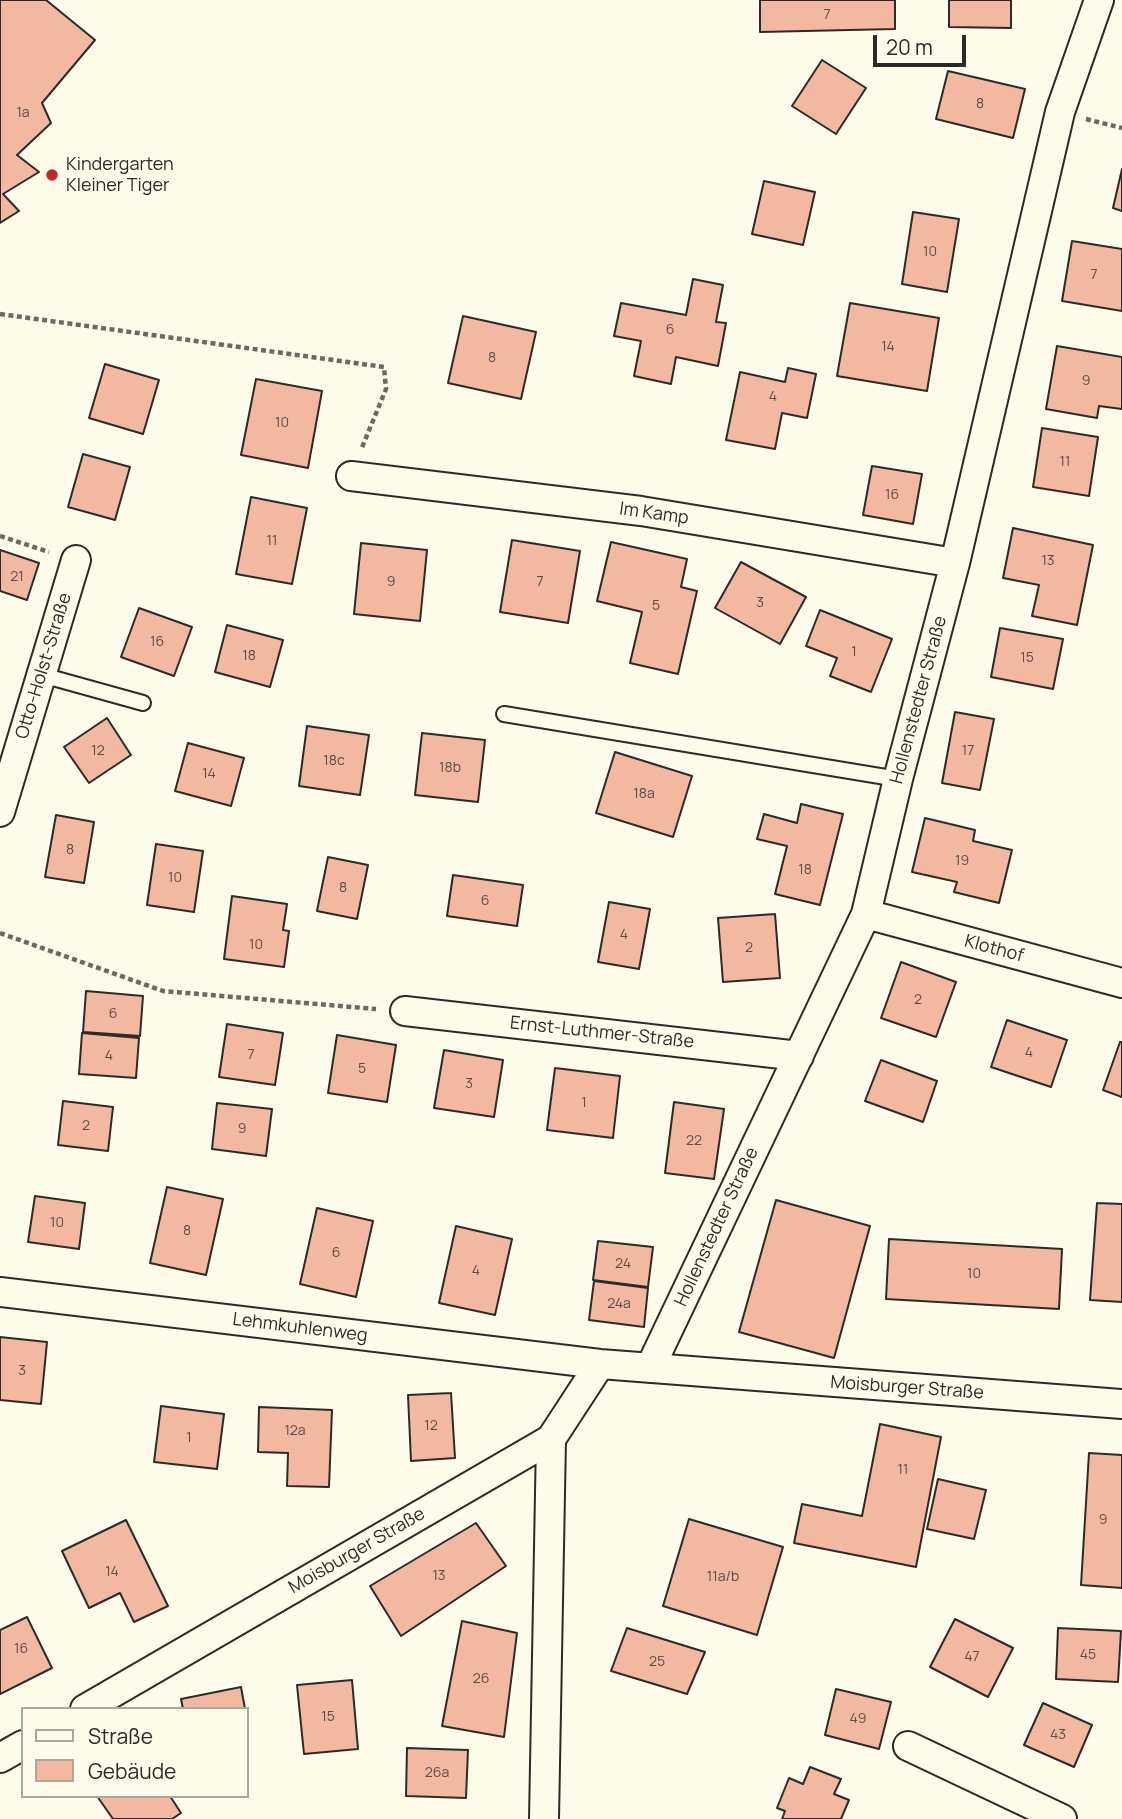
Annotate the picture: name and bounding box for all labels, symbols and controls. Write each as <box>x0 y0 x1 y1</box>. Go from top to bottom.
house number: 7 <box>823 7 831 23</box>
scale bar <box>877 21 970 65</box>
text: 20 m <box>886 33 933 61</box>
house number: 8 <box>976 96 984 112</box>
house number: 1a <box>16 105 30 121</box>
place label: Kindergarten Kleiner Tiger <box>66 154 174 196</box>
marker: Kindergarten Kleiner Tiger <box>44 167 60 183</box>
house number: 10 <box>923 244 937 260</box>
house number: 7 <box>1090 267 1098 283</box>
house number: 6 <box>666 322 674 338</box>
house number: 14 <box>881 339 895 355</box>
house number: 8 <box>488 350 496 366</box>
house number: 9 <box>1082 373 1090 389</box>
house number: 4 <box>769 389 777 405</box>
house number: 10 <box>275 415 289 431</box>
house number: 11 <box>1060 454 1070 470</box>
house number: 16 <box>885 487 899 503</box>
street label: Im Kamp <box>618 498 690 530</box>
house number: 11 <box>267 533 277 549</box>
house number: 13 <box>1041 553 1055 569</box>
house number: 21 <box>10 569 24 585</box>
house number: 9 <box>387 574 395 590</box>
house number: 7 <box>536 574 544 590</box>
street label: Otto-Holst-Straße <box>11 590 77 742</box>
house number: 3 <box>756 595 764 611</box>
house number: 5 <box>652 598 660 614</box>
street label: Hollenstedter Straße <box>886 614 952 786</box>
house number: 16 <box>150 634 164 650</box>
house number: 1 <box>851 644 857 660</box>
house number: 18 <box>242 648 256 664</box>
house number: 15 <box>1020 650 1034 666</box>
house number: 12 <box>91 743 105 759</box>
house number: 17 <box>962 743 974 759</box>
house number: 18c <box>323 753 345 769</box>
house number: 18b <box>439 760 461 776</box>
house number: 14 <box>202 766 216 782</box>
house number: 18a <box>633 786 655 802</box>
house number: 8 <box>66 842 74 858</box>
house number: 19 <box>955 853 969 869</box>
house number: 18 <box>798 862 812 878</box>
house number: 10 <box>168 870 182 886</box>
house number: 8 <box>339 880 347 896</box>
house number: 6 <box>481 893 489 909</box>
house number: 4 <box>620 927 628 943</box>
street label: Klothof <box>962 931 1026 967</box>
house number: 10 <box>249 937 263 953</box>
house number: 2 <box>745 940 753 956</box>
house number: 2 <box>914 992 922 1008</box>
house number: 6 <box>109 1006 117 1022</box>
street label: Ernst-Luthmer-Straße <box>509 1013 695 1053</box>
house number: 4 <box>1025 1045 1033 1061</box>
house number: 7 <box>247 1047 255 1063</box>
house number: 4 <box>105 1048 113 1064</box>
house number: 5 <box>358 1061 366 1077</box>
house number: 3 <box>465 1076 473 1092</box>
house number: 1 <box>581 1095 587 1111</box>
house number: 2 <box>82 1118 90 1134</box>
house number: 9 <box>238 1121 246 1137</box>
house number: 22 <box>686 1133 702 1149</box>
street label: Hollenstedter Straße <box>671 1144 763 1310</box>
house number: 10 <box>50 1215 64 1231</box>
house number: 8 <box>183 1223 191 1239</box>
house number: 6 <box>332 1245 340 1261</box>
house number: 24 <box>615 1256 631 1272</box>
house number: 4 <box>472 1263 480 1279</box>
house number: 10 <box>967 1266 981 1282</box>
house number: 24a <box>607 1296 631 1312</box>
street label: Lehmkuhlenweg <box>231 1309 369 1347</box>
house number: 3 <box>18 1363 26 1379</box>
street label: Moisburger Straße <box>829 1372 985 1404</box>
house number: 12 <box>424 1418 438 1434</box>
house number: 12a <box>284 1423 306 1439</box>
house number: 1 <box>186 1430 192 1446</box>
house number: 11 <box>898 1462 908 1478</box>
street label: Moisburger Straße <box>285 1503 429 1599</box>
house number: 9 <box>1099 1512 1107 1528</box>
house number: 14 <box>105 1564 119 1580</box>
house number: 13 <box>432 1568 446 1584</box>
house number: 11a/b <box>707 1569 739 1585</box>
house number: 16 <box>14 1641 28 1657</box>
house number: 45 <box>1080 1647 1096 1663</box>
house number: 47 <box>964 1649 980 1665</box>
house number: 25 <box>649 1654 665 1670</box>
house number: 26 <box>473 1671 489 1687</box>
legend <box>21 1707 248 1798</box>
house number: 15 <box>321 1709 335 1725</box>
house number: 49 <box>850 1711 866 1727</box>
text: Straße <box>88 1722 153 1750</box>
house number: 43 <box>1050 1727 1066 1743</box>
text: Gebäude <box>88 1757 176 1785</box>
house number: 26a <box>425 1765 449 1781</box>

